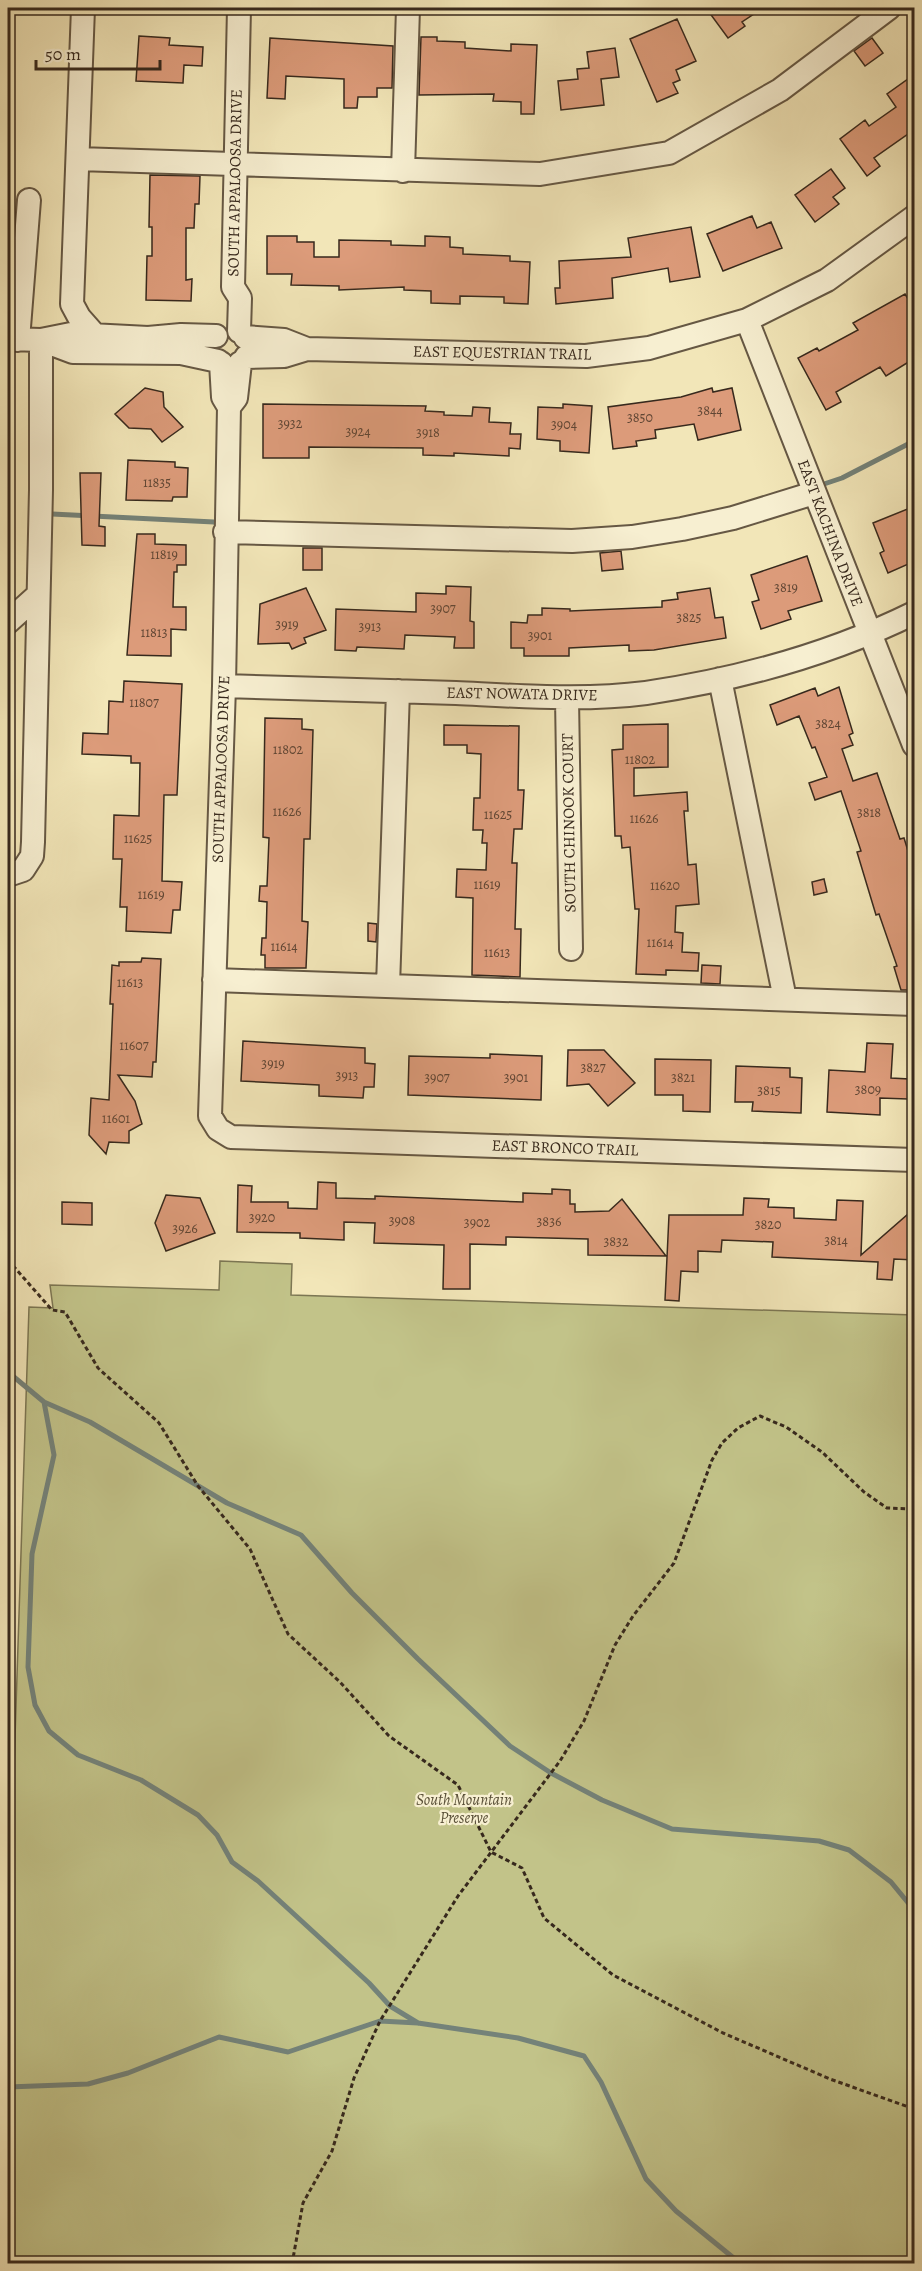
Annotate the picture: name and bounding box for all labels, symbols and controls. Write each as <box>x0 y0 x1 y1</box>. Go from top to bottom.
scale bar <box>36 33 160 71</box>
text: 50 m <box>45 42 81 66</box>
street label: SOUTH APPALOOSA DRIVE <box>222 89 248 277</box>
street label: EAST EQUESTRIAN TRAIL <box>413 340 592 366</box>
house number: 3844 <box>697 401 723 420</box>
house number: 3850 <box>627 408 653 427</box>
house number: 3932 <box>278 414 303 433</box>
house number: 3904 <box>551 415 577 434</box>
house number: 3924 <box>345 422 371 441</box>
house number: 3918 <box>416 423 440 442</box>
street label: EAST KACHINA DRIVE <box>792 456 868 610</box>
house number: 11835 <box>143 473 171 492</box>
house number: 11819 <box>150 545 178 564</box>
house number: 3819 <box>774 578 798 597</box>
house number: 3907 <box>430 599 456 618</box>
house number: 3825 <box>676 608 702 627</box>
house number: 3919 <box>275 615 299 634</box>
house number: 3913 <box>359 617 382 636</box>
house number: 11813 <box>141 623 168 642</box>
house number: 3901 <box>528 626 552 645</box>
street label: SOUTH APPALOOSA DRIVE <box>207 675 235 863</box>
street label: EAST NOWATA DRIVE <box>446 682 598 706</box>
house number: 11807 <box>129 693 159 712</box>
house number: 3824 <box>815 714 841 733</box>
street label: SOUTH CHINOOK COURT <box>556 733 582 913</box>
house number: 11802 <box>273 740 304 759</box>
house number: 11802 <box>625 750 656 769</box>
house number: 11626 <box>272 802 302 821</box>
house number: 3818 <box>857 803 881 822</box>
house number: 11625 <box>484 805 512 824</box>
house number: 11626 <box>629 809 659 828</box>
house number: 11625 <box>124 829 152 848</box>
house number: 11619 <box>473 875 501 894</box>
house number: 11620 <box>650 876 680 895</box>
house number: 11619 <box>137 885 165 904</box>
house number: 11614 <box>646 933 674 952</box>
house number: 11614 <box>270 937 298 956</box>
house number: 11613 <box>484 943 511 962</box>
house number: 11613 <box>117 973 144 992</box>
house number: 11607 <box>119 1036 149 1055</box>
house number: 3919 <box>261 1054 285 1073</box>
house number: 3827 <box>580 1058 606 1077</box>
house number: 3913 <box>336 1066 359 1085</box>
house number: 3907 <box>424 1068 450 1087</box>
house number: 3901 <box>504 1068 528 1087</box>
house number: 3821 <box>671 1068 695 1087</box>
house number: 3809 <box>855 1080 881 1099</box>
house number: 3815 <box>757 1081 781 1100</box>
house number: 11601 <box>102 1109 130 1128</box>
street label: EAST BRONCO TRAIL <box>491 1134 640 1162</box>
house number: 3920 <box>249 1208 275 1227</box>
house number: 3908 <box>389 1211 415 1230</box>
house number: 3836 <box>537 1212 561 1231</box>
house number: 3902 <box>464 1213 490 1232</box>
house number: 3820 <box>755 1215 781 1234</box>
house number: 3926 <box>172 1219 198 1238</box>
house number: 3814 <box>824 1231 848 1250</box>
house number: 3832 <box>603 1232 629 1251</box>
park label: South Mountain Preserve <box>416 1789 512 1829</box>

